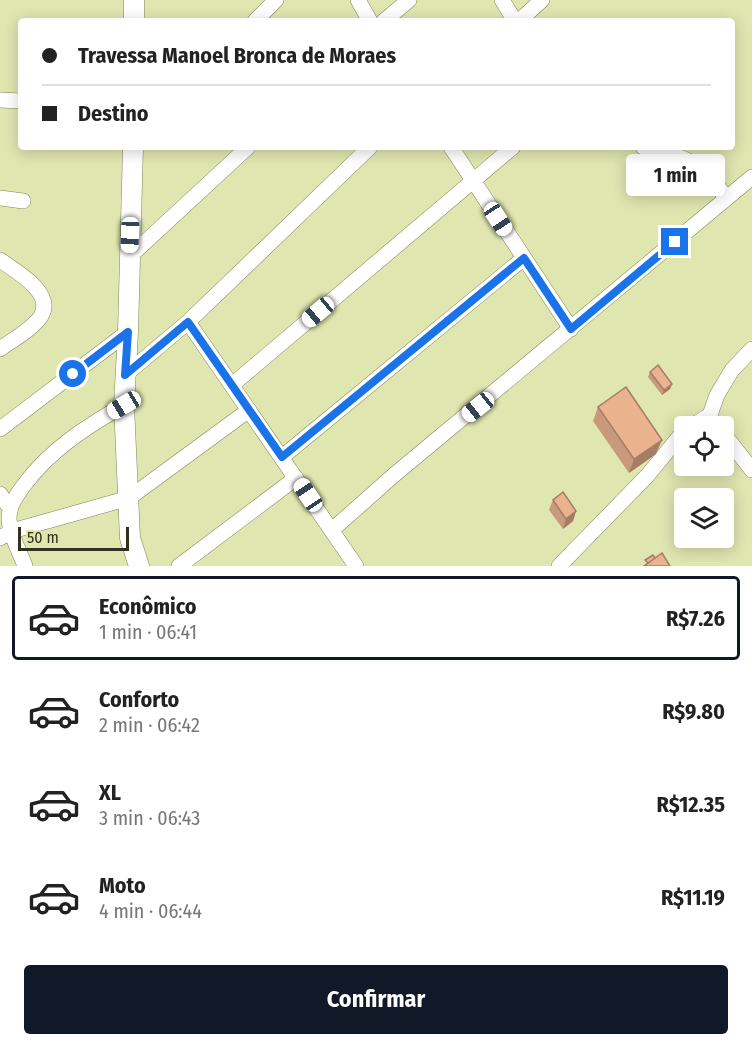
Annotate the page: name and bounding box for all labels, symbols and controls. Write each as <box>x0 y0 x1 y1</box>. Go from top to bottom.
text: Travessa Manoel Bronca de Moraes <box>78 42 396 69</box>
text: Destino <box>78 100 149 127</box>
callout: 1 min <box>626 155 724 197</box>
text: 1 min <box>654 163 697 187</box>
car <box>481 199 515 239</box>
car <box>120 217 140 253</box>
route end <box>661 228 688 255</box>
car <box>298 294 338 330</box>
route start <box>59 360 86 387</box>
car <box>104 388 144 422</box>
car <box>458 389 498 425</box>
map controls <box>674 416 734 548</box>
button: locate <box>674 416 734 476</box>
car <box>290 475 326 515</box>
button: layers <box>674 488 734 548</box>
scale bar <box>18 524 129 552</box>
text: 50 m <box>27 528 59 547</box>
icon: car <box>27 591 81 645</box>
text: Econômico <box>99 593 197 620</box>
text: R$7.26 <box>666 605 725 632</box>
text: 1 min · 06:41 <box>99 620 197 644</box>
icon: car <box>27 684 81 738</box>
text: Conforto <box>99 686 179 713</box>
text: R$9.80 <box>662 698 725 725</box>
text: 2 min · 06:42 <box>99 713 200 737</box>
icon: car <box>27 777 81 831</box>
text: XL <box>99 779 121 806</box>
text: R$12.35 <box>657 791 725 818</box>
text: 3 min · 06:43 <box>99 806 200 830</box>
icon: car <box>27 870 81 924</box>
text: Moto <box>99 872 146 899</box>
text: R$11.19 <box>661 884 725 911</box>
text: 4 min · 06:44 <box>99 899 202 923</box>
button: Confirmar <box>24 965 728 1034</box>

